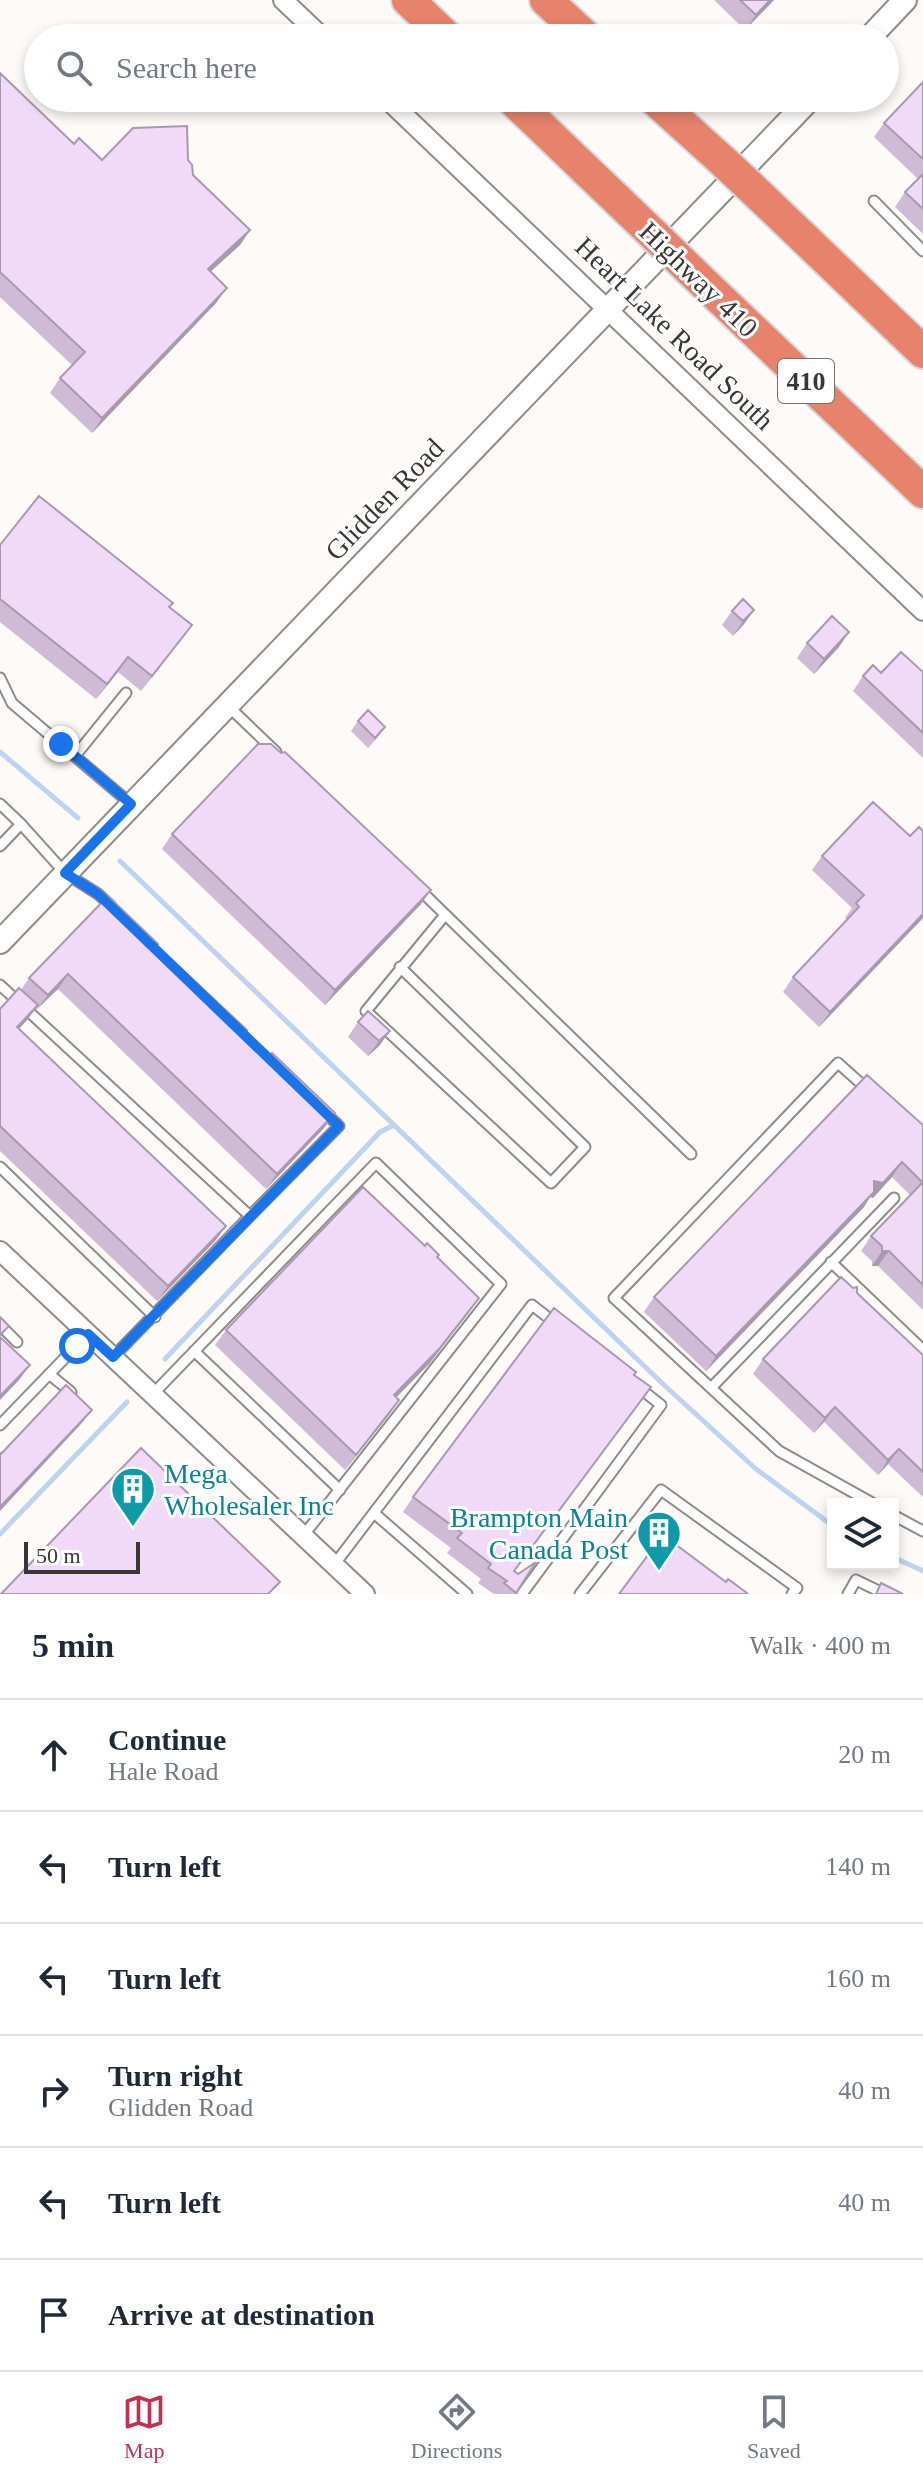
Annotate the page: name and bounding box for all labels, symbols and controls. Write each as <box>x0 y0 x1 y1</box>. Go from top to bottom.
search box <box>24 24 899 112</box>
icon: search <box>52 46 96 90</box>
text: Search here <box>116 51 257 84</box>
street label: Highway 410 <box>633 216 764 343</box>
street label: Heart Lake Road South <box>569 231 780 436</box>
road number: 410 <box>778 359 834 403</box>
street label: Glidden Road <box>319 432 450 566</box>
route end <box>43 726 79 762</box>
route start <box>59 1328 95 1364</box>
place label: Mega Wholesaler Inc <box>164 1458 334 1521</box>
building icon: Mega Wholesaler Inc <box>109 1465 157 1528</box>
map controls <box>827 1498 899 1570</box>
button: layers <box>827 1498 899 1570</box>
place label: Brampton Main Canada Post <box>450 1502 628 1565</box>
building icon: Brampton Main Canada Post <box>635 1509 683 1572</box>
scale bar <box>24 1538 140 1574</box>
text: 50 m <box>36 1543 81 1568</box>
text: 5 min <box>32 1627 114 1664</box>
text: Walk · 400 m <box>749 1631 891 1660</box>
text: Continue <box>108 1723 226 1756</box>
icon: ahead <box>32 1733 76 1777</box>
text: 20 m <box>838 1740 891 1769</box>
text: Hale Road <box>108 1757 218 1786</box>
icon: left <box>32 1845 76 1889</box>
text: Turn left <box>108 1850 221 1883</box>
text: 140 m <box>825 1852 891 1881</box>
icon: left <box>32 1957 76 2001</box>
text: Turn left <box>108 1962 221 1995</box>
text: 160 m <box>825 1964 891 1993</box>
text: Turn right <box>108 2059 243 2092</box>
icon: right <box>32 2069 76 2113</box>
text: 40 m <box>838 2076 891 2105</box>
text: Glidden Road <box>108 2093 253 2122</box>
icon: left <box>32 2181 76 2225</box>
text: Turn left <box>108 2186 221 2219</box>
text: 40 m <box>838 2188 891 2217</box>
icon: arrive <box>32 2293 76 2337</box>
text: Arrive at destination <box>108 2298 375 2331</box>
tab: Map <box>122 2390 166 2464</box>
tab: Directions <box>411 2390 502 2464</box>
tab: Saved <box>747 2390 801 2464</box>

